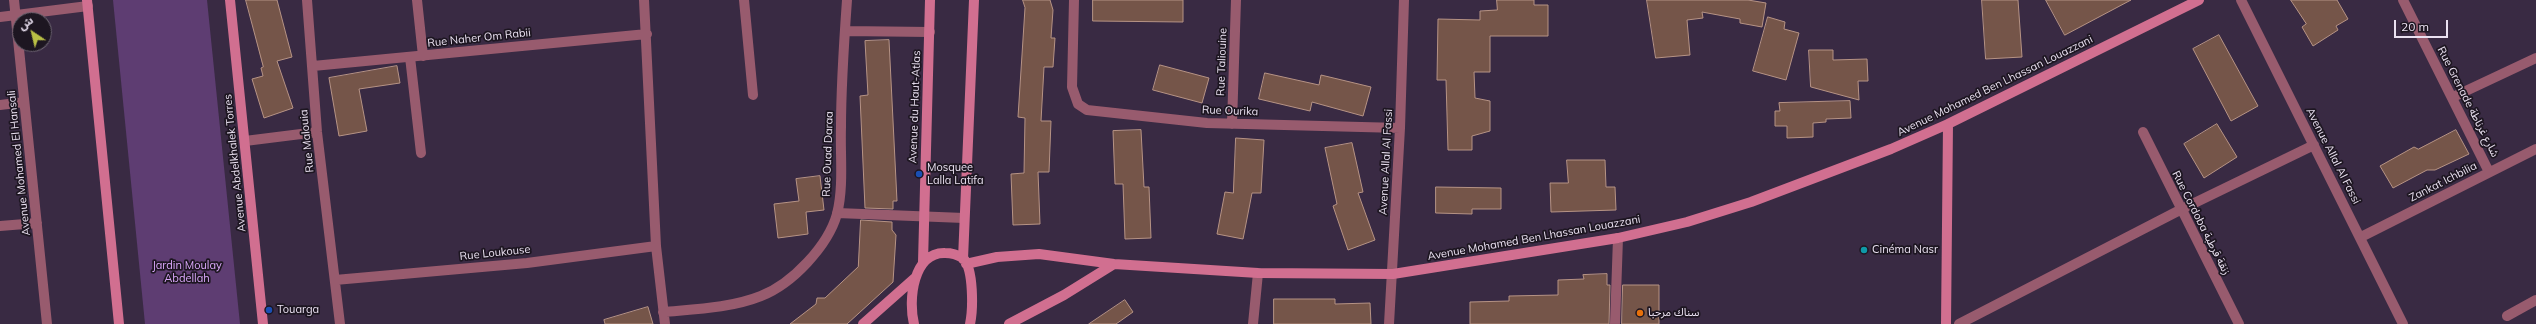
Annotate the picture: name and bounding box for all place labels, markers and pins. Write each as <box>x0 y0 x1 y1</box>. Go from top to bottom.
place label: Mosquee Lalla Latifa <box>927 161 984 187</box>
marker: Mosquee Lalla Latifa <box>914 169 924 179</box>
place label: Cinéma Nasr <box>1872 243 1938 257</box>
marker: Cinéma Nasr <box>1859 245 1869 255</box>
place label: Touarga <box>277 303 319 317</box>
marker: Touarga <box>264 305 274 315</box>
place label: سناك مرحبا <box>1648 306 1699 320</box>
marker: سناك مرحبا <box>1635 308 1645 318</box>

